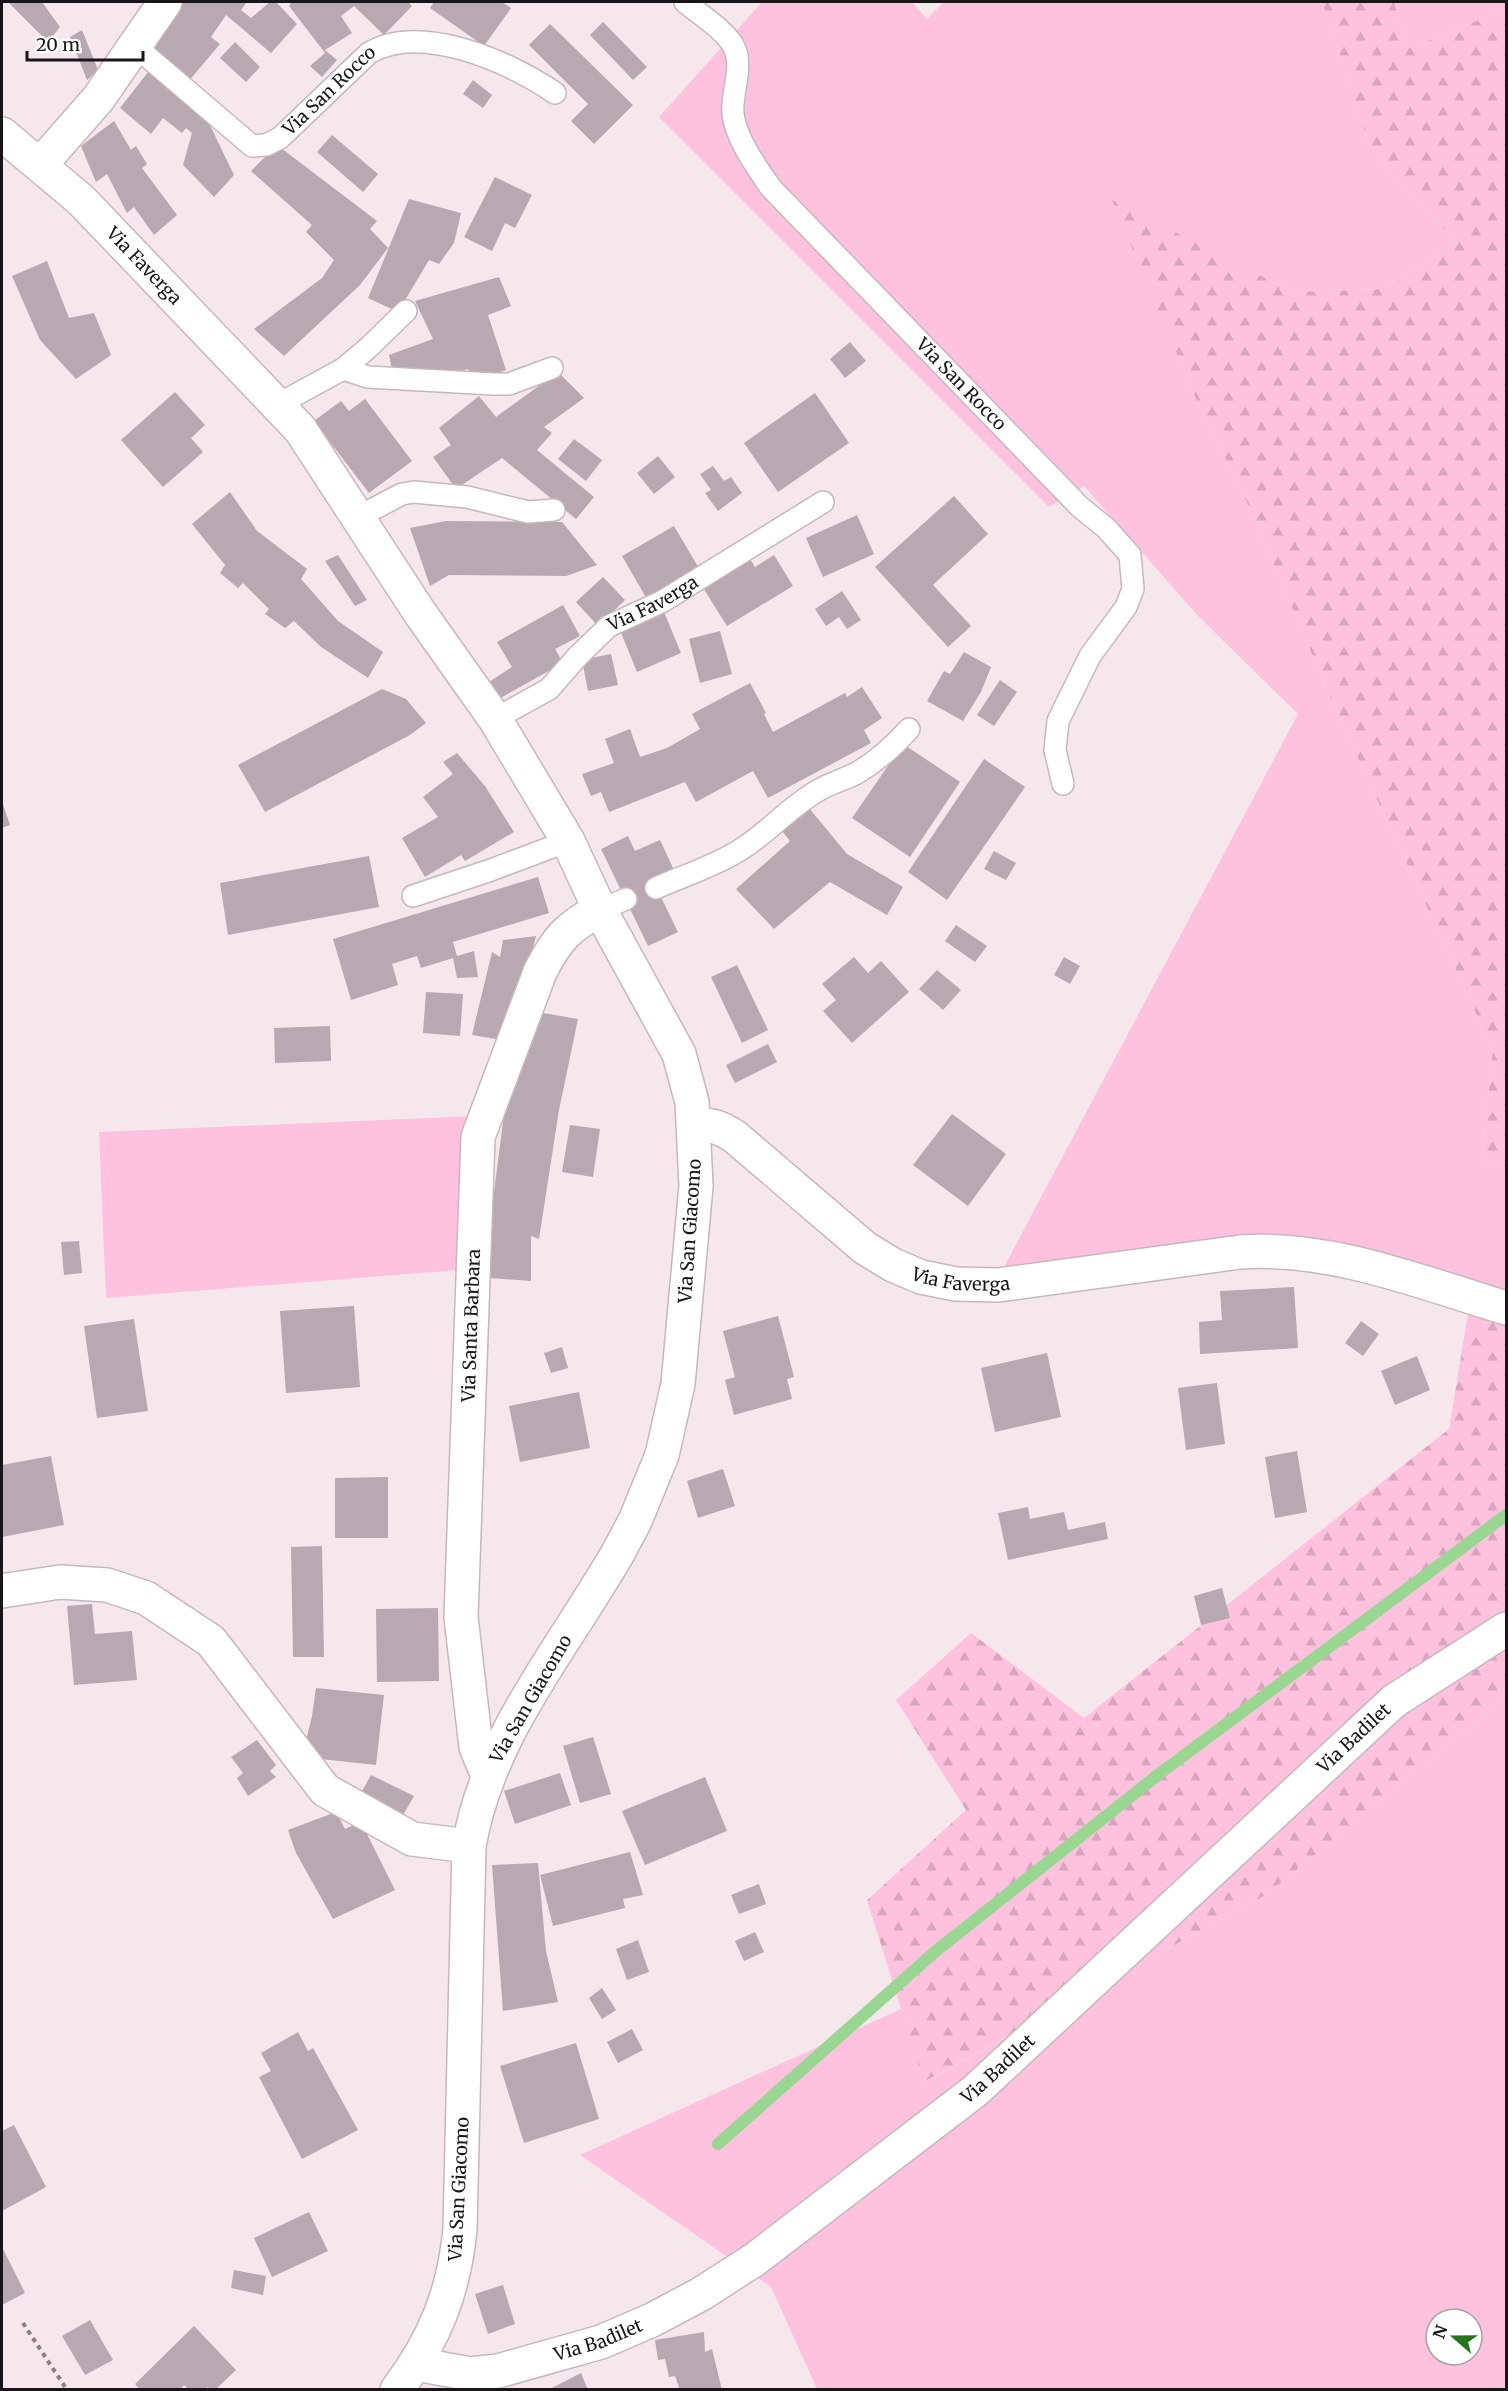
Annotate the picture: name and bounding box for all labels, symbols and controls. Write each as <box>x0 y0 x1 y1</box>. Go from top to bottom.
scale bar <box>27 24 142 62</box>
text: 20 m <box>36 33 80 56</box>
street label: Via San Rocco <box>277 40 379 141</box>
street label: Via Faverga <box>101 221 187 309</box>
street label: Via San Rocco <box>911 332 1012 435</box>
street label: Via Faverga <box>603 570 702 637</box>
street label: Via San Giacomo <box>673 1158 706 1305</box>
street label: Via Santa Barbara <box>457 1248 485 1403</box>
street label: Via Faverga <box>907 1262 1012 1296</box>
street label: Via San Giacomo <box>484 1630 577 1768</box>
street label: Via Badilet <box>1311 1698 1395 1779</box>
street label: Via Badilet <box>955 2029 1040 2109</box>
street label: Via San Giacomo <box>443 2116 474 2263</box>
north arrow <box>1424 2307 1484 2367</box>
street label: Via Badilet <box>550 2313 646 2366</box>
text: N <box>1428 2322 1452 2341</box>

